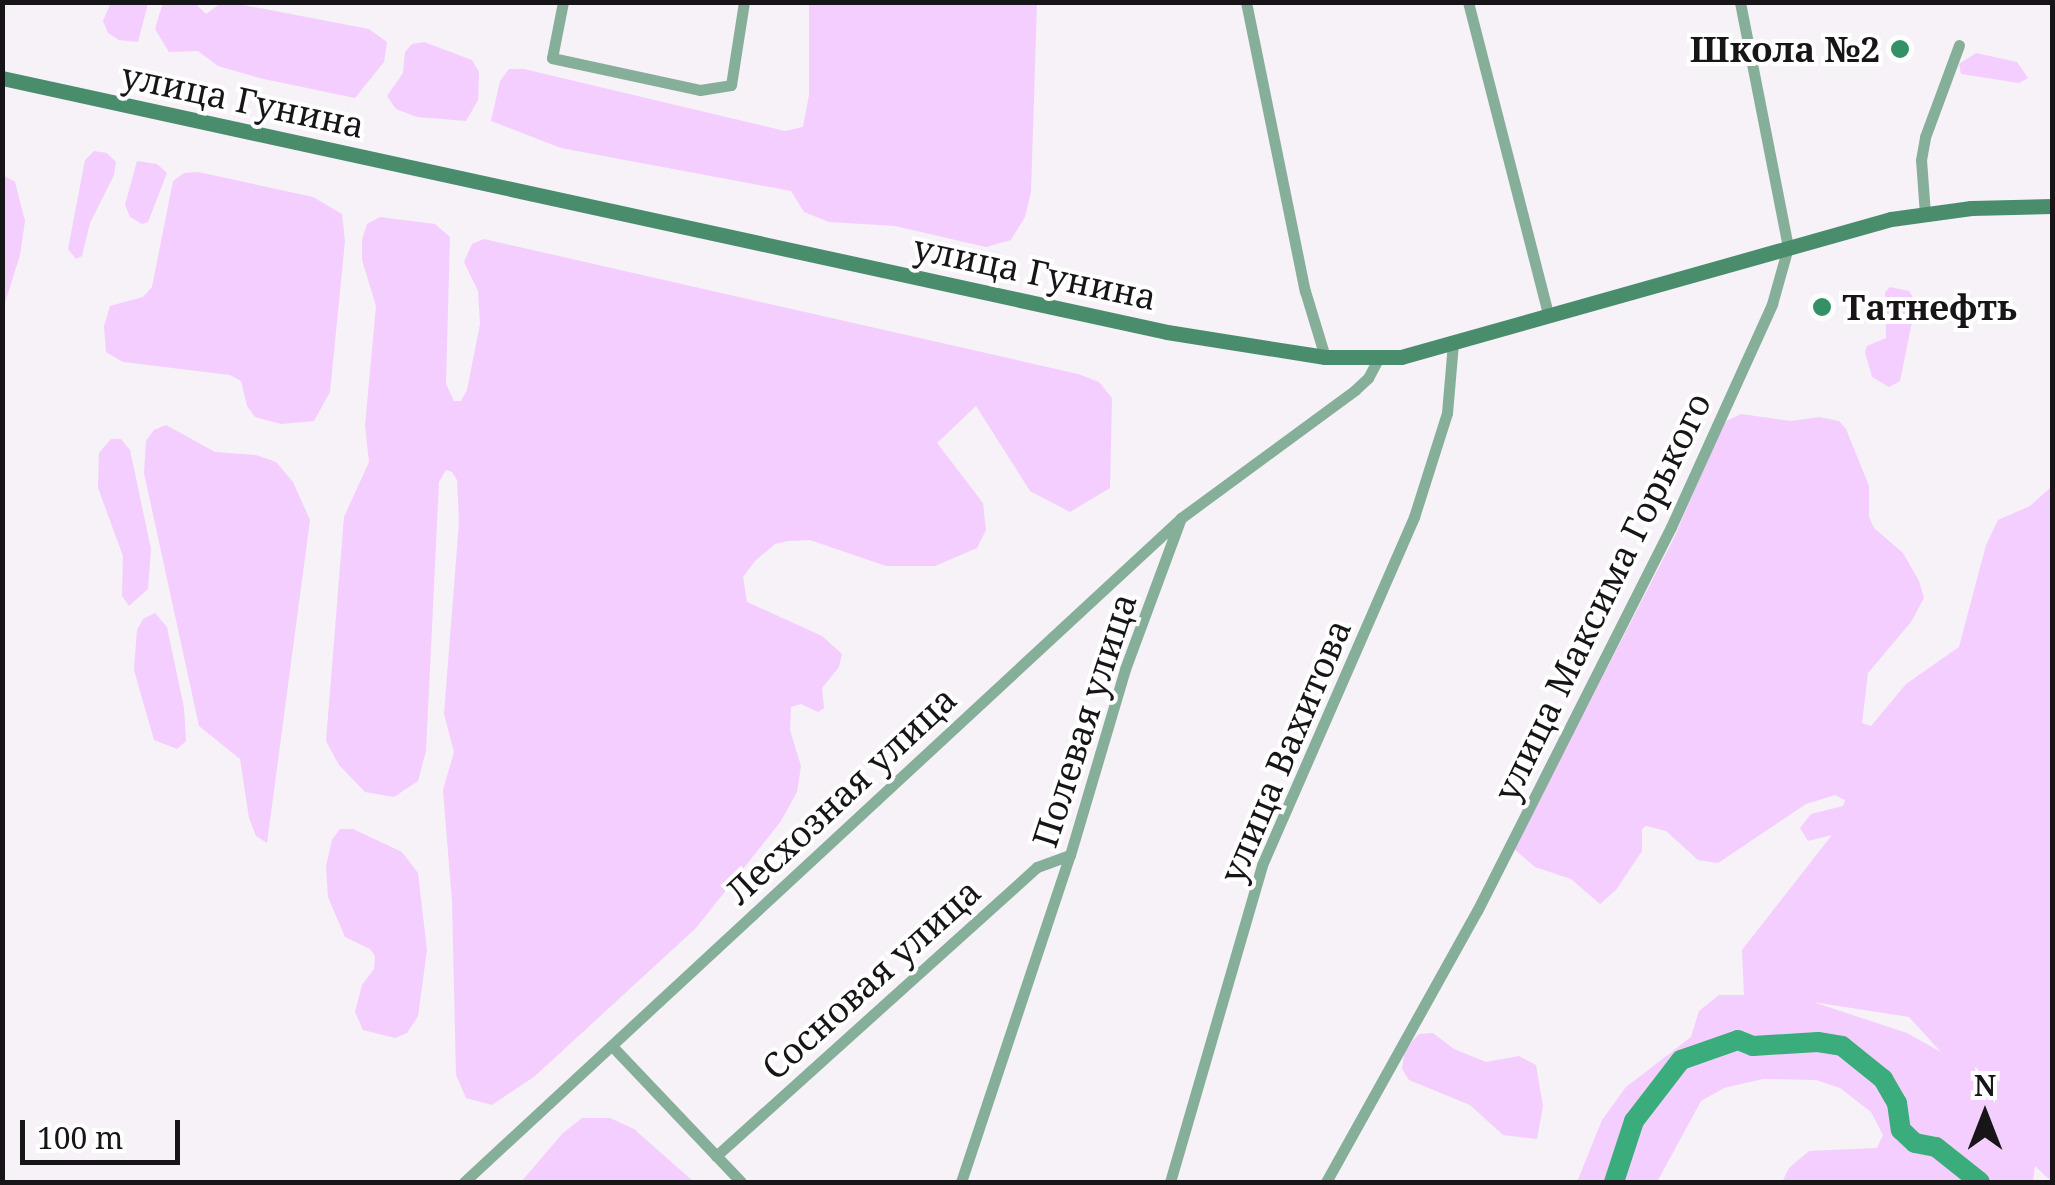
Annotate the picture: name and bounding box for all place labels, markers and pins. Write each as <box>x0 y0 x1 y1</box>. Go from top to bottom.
place label: Школа №2 <box>1690 28 1880 70</box>
marker: Школа №2 <box>1889 38 1911 60</box>
place label: Татнефть <box>1842 286 2017 328</box>
marker: Татнефть <box>1811 296 1833 318</box>

